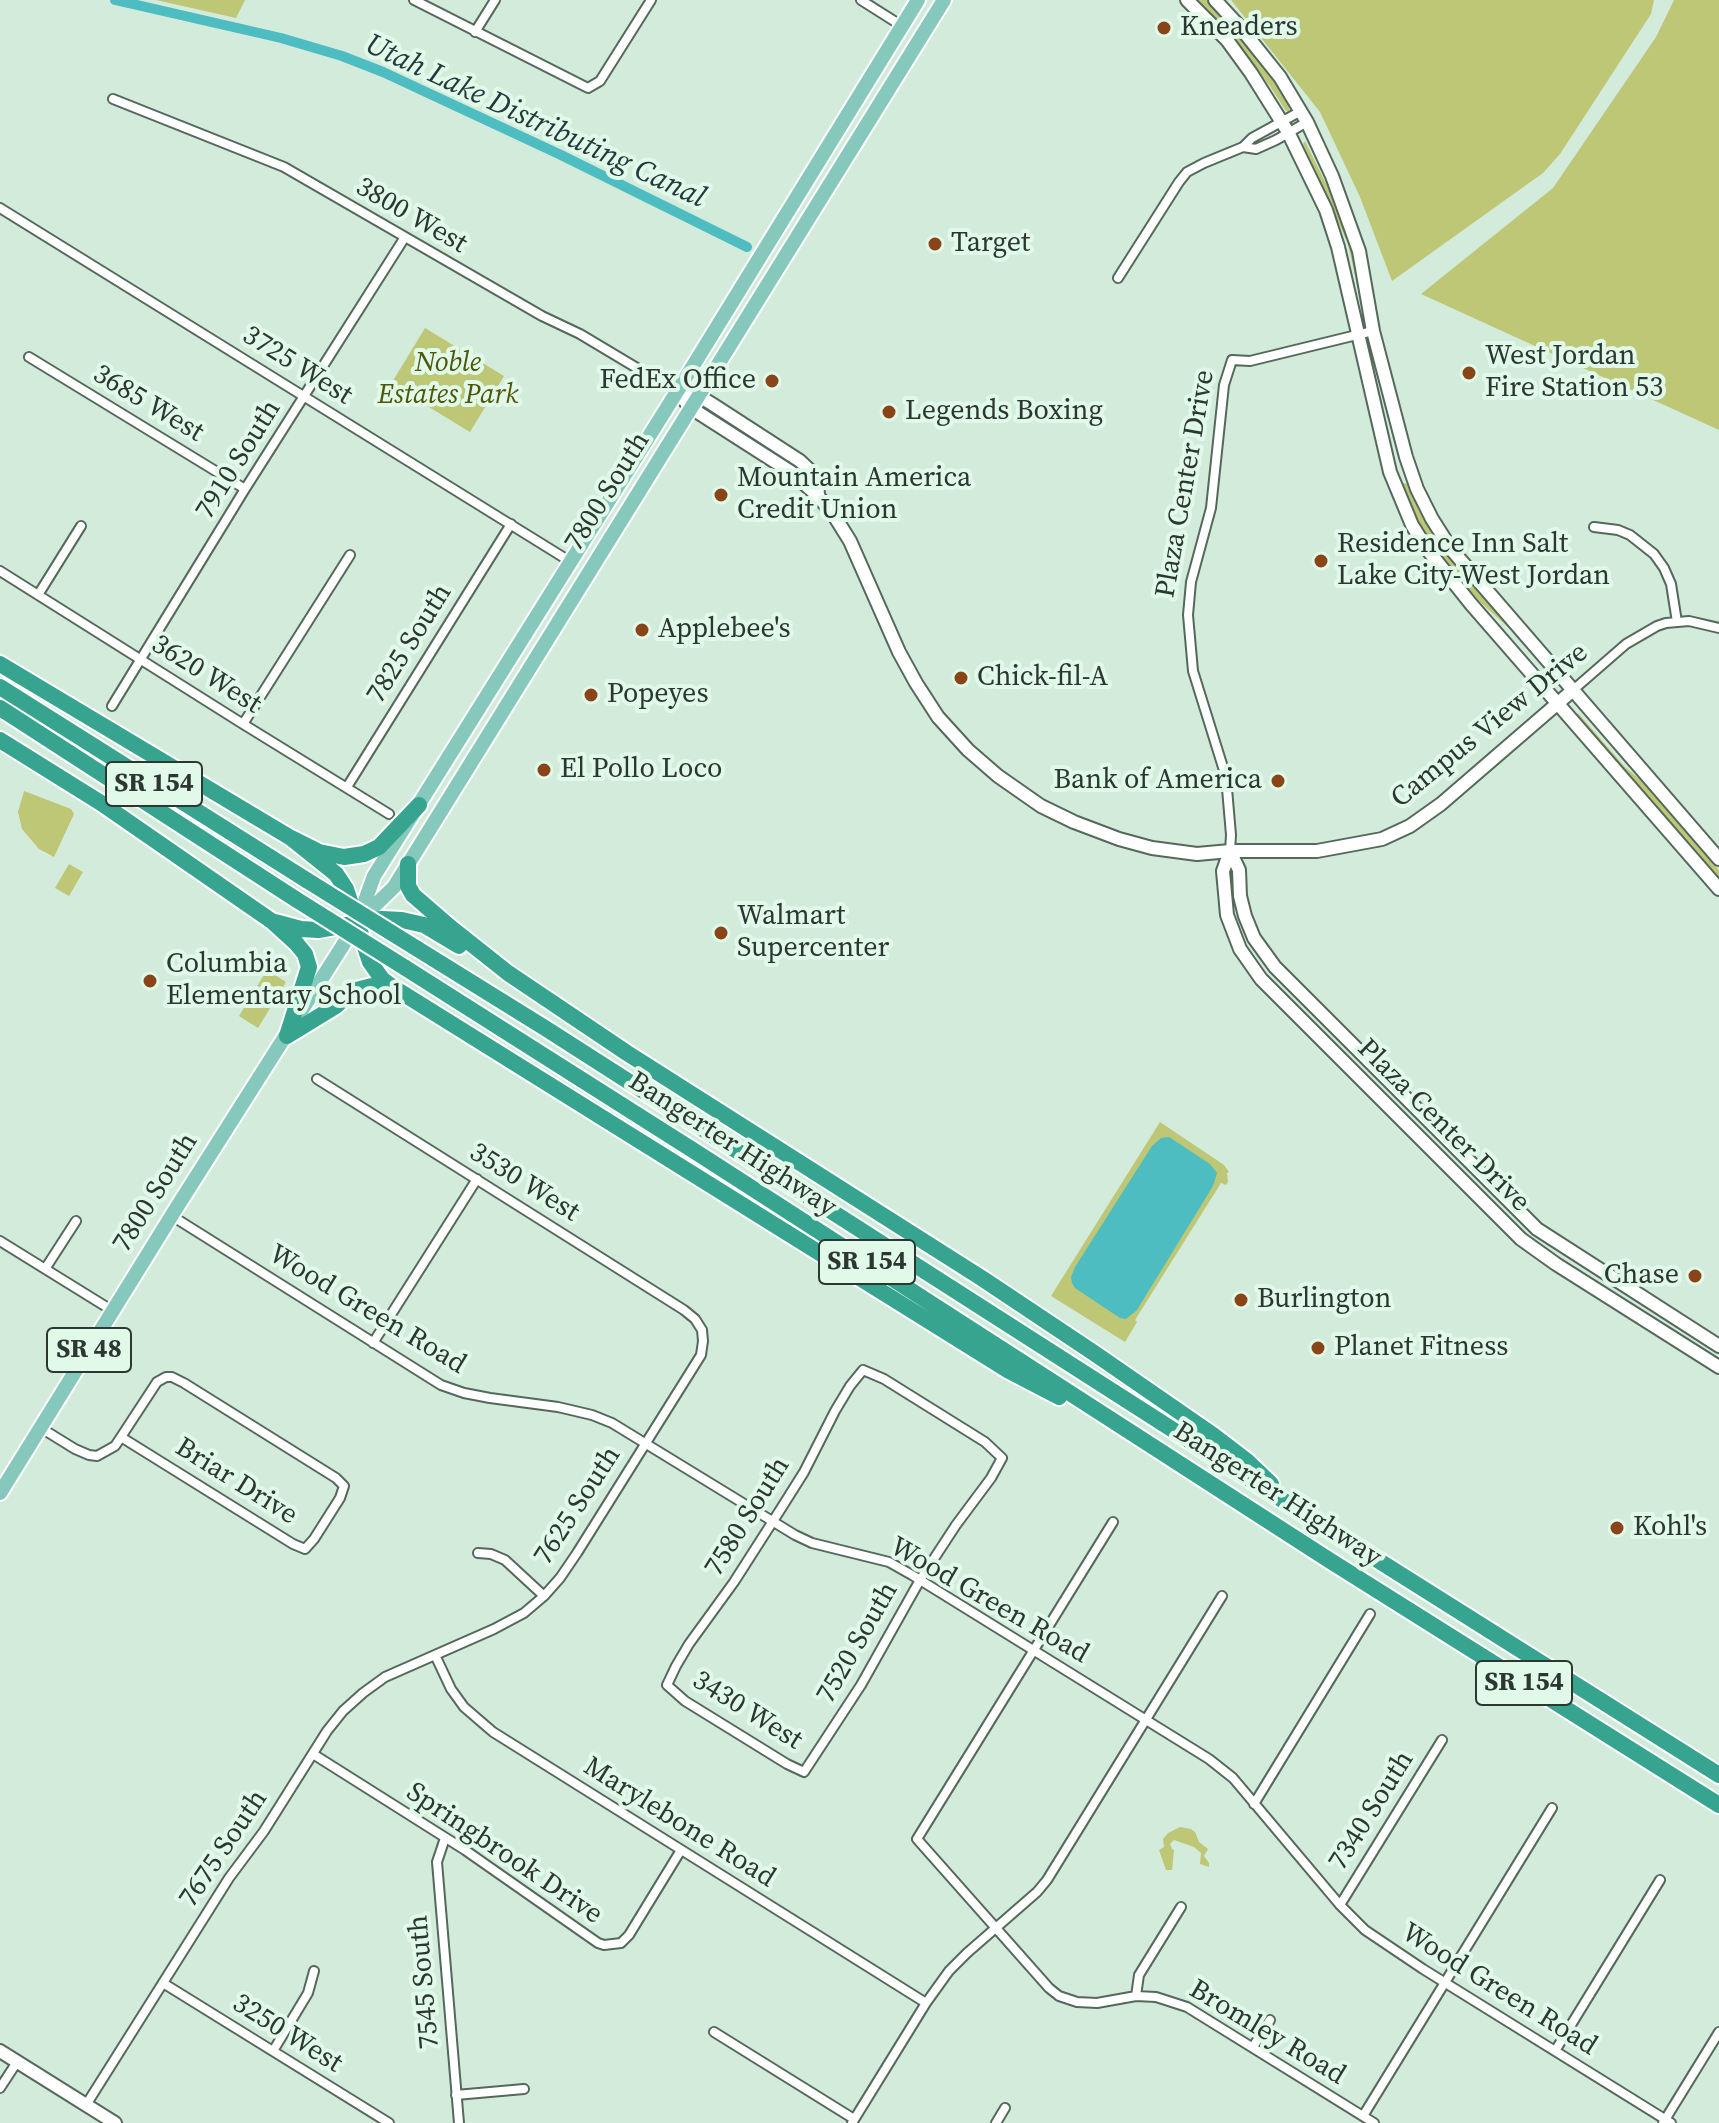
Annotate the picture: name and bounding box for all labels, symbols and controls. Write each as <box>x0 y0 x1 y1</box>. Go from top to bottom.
place label: Kneaders <box>1180 11 1298 45</box>
marker: Kneaders <box>1155 19 1173 37</box>
water label: Utah Lake Distributing Canal <box>359 27 711 217</box>
street label: 3800 West <box>349 171 473 261</box>
place label: Target <box>951 227 1030 261</box>
marker: Target <box>926 235 944 253</box>
street label: 3725 West <box>236 319 358 413</box>
place label: West Jordan Fire Station 53 <box>1485 340 1663 406</box>
park label: Noble Estates Park <box>378 347 518 413</box>
street label: 3685 West <box>87 358 209 450</box>
place label: FedEx Office <box>599 364 756 398</box>
marker: West Jordan Fire Station 53 <box>1460 364 1478 382</box>
street label: Plaza Center Drive <box>1149 368 1223 600</box>
marker: FedEx Office <box>763 372 781 390</box>
street label: 7910 South <box>189 394 289 526</box>
place label: Legends Boxing <box>905 395 1103 429</box>
marker: Legends Boxing <box>880 403 898 421</box>
street label: 7800 South <box>558 426 658 558</box>
place label: Mountain America Credit Union <box>737 462 971 528</box>
marker: Mountain America Credit Union <box>712 486 730 504</box>
place label: Residence Inn Salt Lake City-West Jordan <box>1337 528 1610 594</box>
marker: Residence Inn Salt Lake City-West Jordan <box>1312 552 1330 570</box>
street label: 7825 South <box>360 578 460 710</box>
place label: Applebee's <box>658 613 791 647</box>
marker: Applebee's <box>633 621 651 639</box>
street label: 3620 West <box>145 628 267 722</box>
street label: Campus View Drive <box>1385 636 1595 816</box>
place label: Chick-fil-A <box>977 661 1108 695</box>
marker: Chick-fil-A <box>952 669 970 687</box>
place label: Popeyes <box>607 678 709 712</box>
marker: Popeyes <box>582 686 600 704</box>
place label: El Pollo Loco <box>560 753 722 787</box>
marker: El Pollo Loco <box>535 761 553 779</box>
road number: SR 154 <box>106 762 202 806</box>
place label: Bank of America <box>1053 764 1262 798</box>
marker: Bank of America <box>1269 772 1287 790</box>
place label: Walmart Supercenter <box>737 900 889 966</box>
marker: Walmart Supercenter <box>712 924 730 942</box>
place label: Columbia Elementary School <box>166 948 401 1014</box>
marker: Columbia Elementary School <box>141 972 159 990</box>
street label: Plaza Center Drive <box>1350 1033 1536 1219</box>
street label: Bangerter Highway <box>622 1065 842 1225</box>
street label: 7800 South <box>106 1127 206 1259</box>
street label: 3530 West <box>463 1136 585 1230</box>
street label: Wood Green Road <box>262 1238 472 1382</box>
road number: SR 154 <box>819 1240 915 1284</box>
place label: Chase <box>1604 1259 1679 1293</box>
marker: Chase <box>1686 1267 1704 1285</box>
place label: Burlington <box>1257 1283 1392 1317</box>
marker: Burlington <box>1232 1291 1250 1309</box>
road number: SR 48 <box>47 1328 131 1372</box>
place label: Planet Fitness <box>1334 1331 1508 1365</box>
marker: Planet Fitness <box>1309 1339 1327 1357</box>
street label: Bangerter Highway <box>1167 1415 1387 1575</box>
street label: Briar Drive <box>169 1431 303 1533</box>
street label: 7625 South <box>527 1441 629 1571</box>
street label: 7580 South <box>698 1451 798 1583</box>
place label: Kohl's <box>1633 1511 1707 1545</box>
marker: Kohl's <box>1608 1519 1626 1537</box>
street label: Wood Green Road <box>883 1530 1095 1672</box>
street label: 7520 South <box>810 1576 906 1710</box>
road number: SR 154 <box>1476 1661 1572 1705</box>
street label: 3430 West <box>686 1664 808 1758</box>
street label: 7340 South <box>1322 1745 1422 1877</box>
street label: Marylebone Road <box>577 1751 781 1895</box>
street label: Springbrook Drive <box>400 1776 608 1932</box>
street label: 7675 South <box>173 1784 275 1914</box>
street label: 7545 South <box>402 1914 448 2050</box>
street label: Wood Green Road <box>1395 1916 1603 2064</box>
street label: Bromley Road <box>1183 1973 1351 2093</box>
street label: 3250 West <box>226 1987 348 2081</box>

